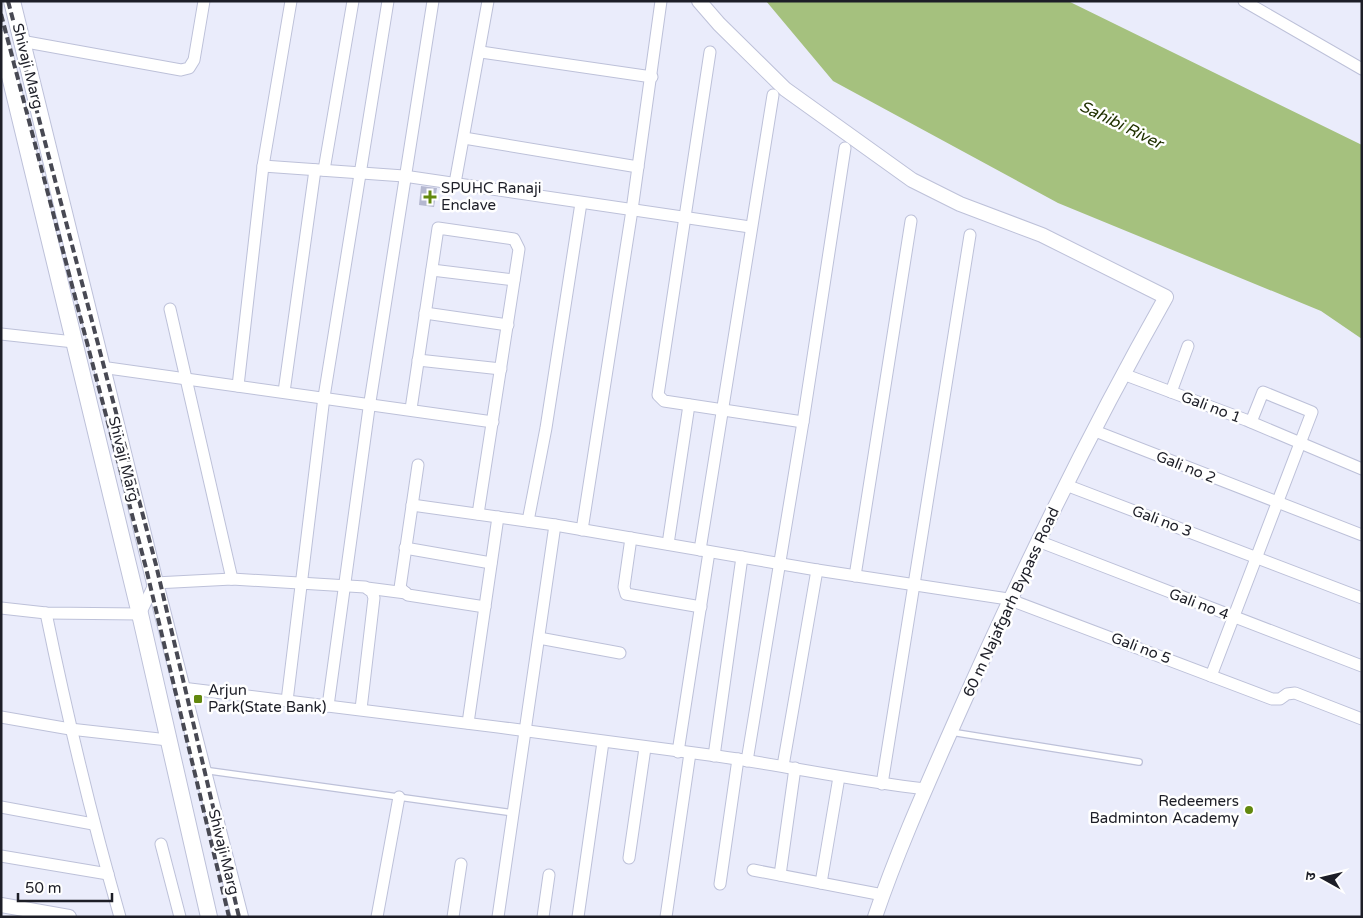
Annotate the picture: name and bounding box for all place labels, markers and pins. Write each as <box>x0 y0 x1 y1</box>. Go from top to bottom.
place label: SPUHC Ranaji Enclave <box>441 179 542 214</box>
marker: SPUHC Ranaji Enclave <box>423 190 437 204</box>
place label: Arjun Park(State Bank) <box>208 681 326 716</box>
marker: Arjun Park(State Bank) <box>192 693 204 705</box>
place label: Redeemers Badminton Academy <box>1089 792 1239 827</box>
marker: Redeemers Badminton Academy <box>1243 804 1255 816</box>

